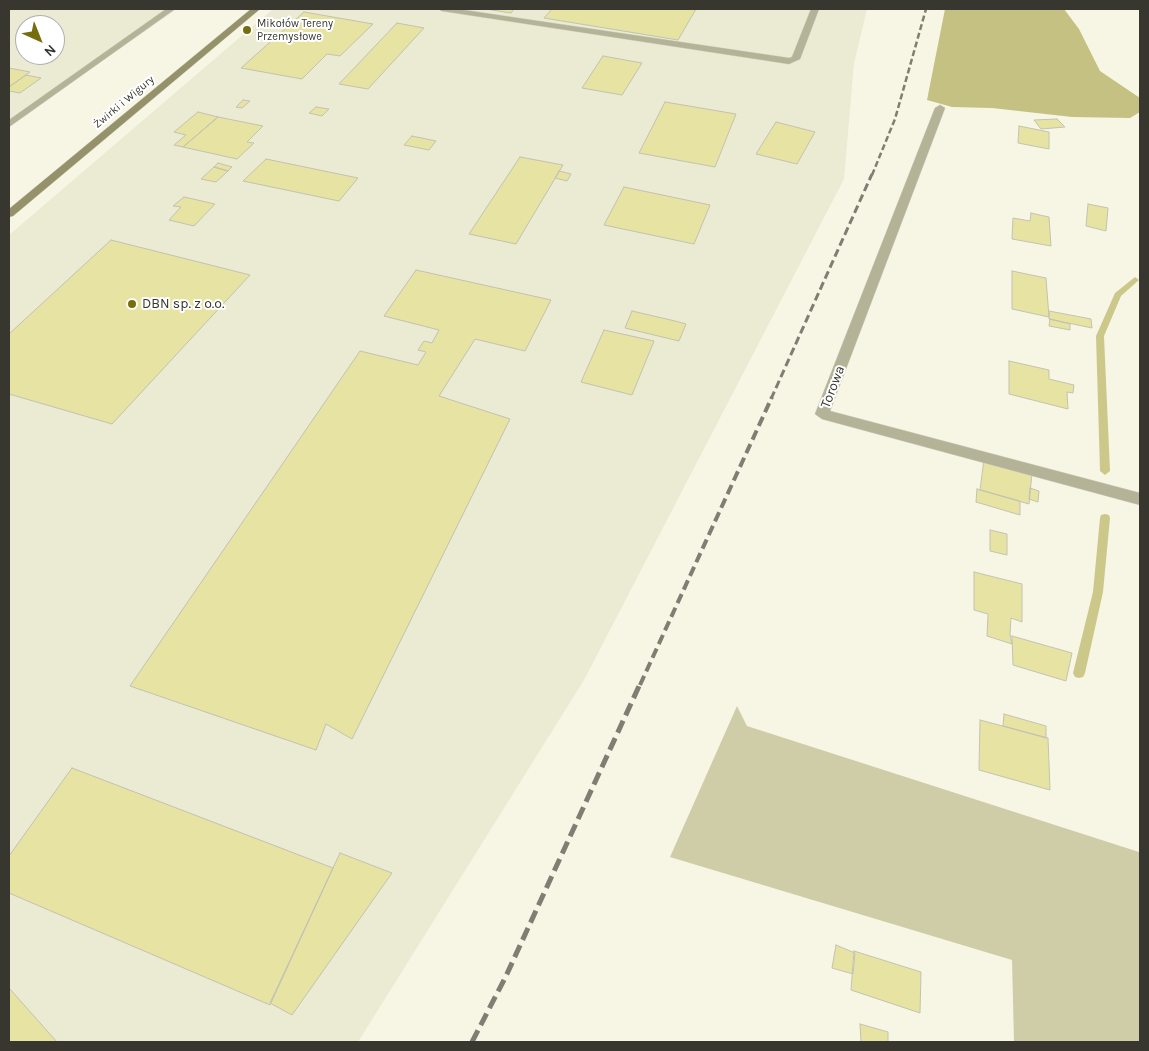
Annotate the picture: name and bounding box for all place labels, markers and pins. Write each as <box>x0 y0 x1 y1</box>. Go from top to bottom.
place label: Mikołów Tereny Przemysłowe <box>257 17 333 43</box>
marker: Mikołów Tereny Przemysłowe <box>241 24 253 36</box>
place label: DBN sp. z o.o. <box>142 296 224 312</box>
marker: DBN sp. z o.o. <box>126 298 138 310</box>

